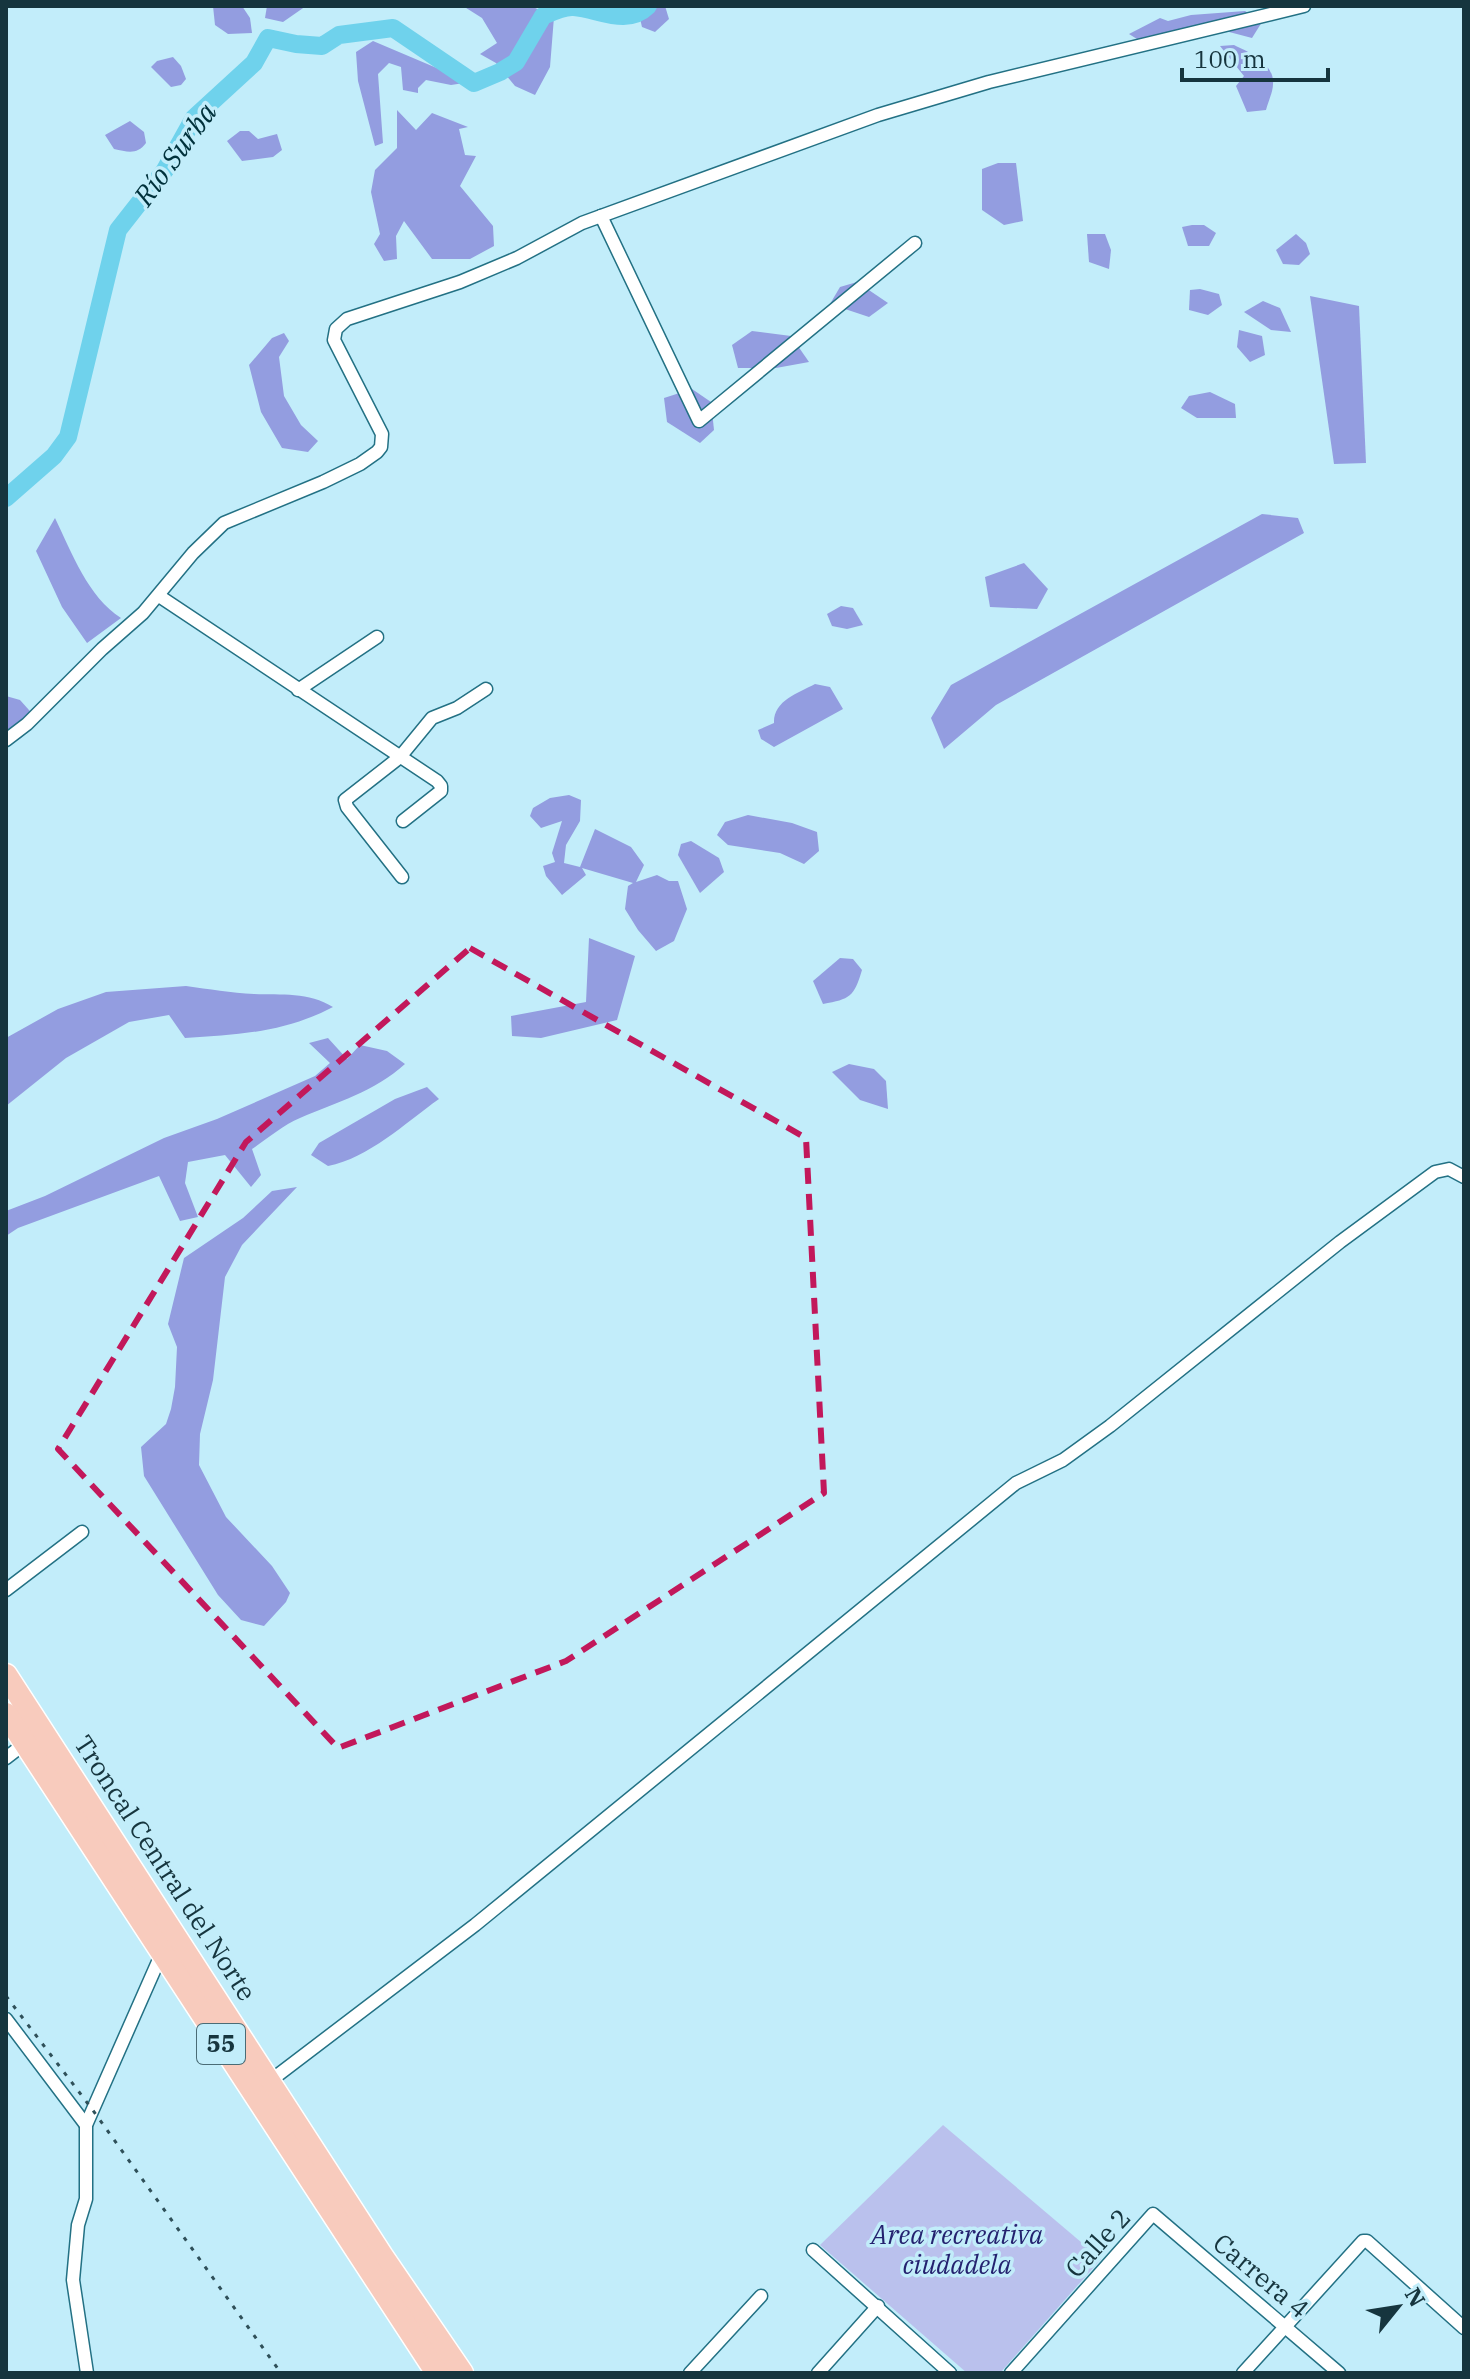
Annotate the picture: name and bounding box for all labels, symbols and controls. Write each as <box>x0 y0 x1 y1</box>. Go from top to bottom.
scale bar <box>1182 32 1328 82</box>
text: 100 m <box>1194 43 1266 75</box>
water label: Río Surba <box>124 95 224 213</box>
street label: Troncal Central del Norte <box>67 1728 264 2007</box>
road number: 55 <box>197 2024 245 2064</box>
street label: Calle 2 <box>1057 2200 1137 2284</box>
park label: Area recreativa ciudadela <box>869 2217 1043 2281</box>
street label: Carrera 4 <box>1207 2225 1317 2325</box>
north arrow <box>1358 2267 1438 2347</box>
text: N <box>1399 2282 1433 2312</box>

